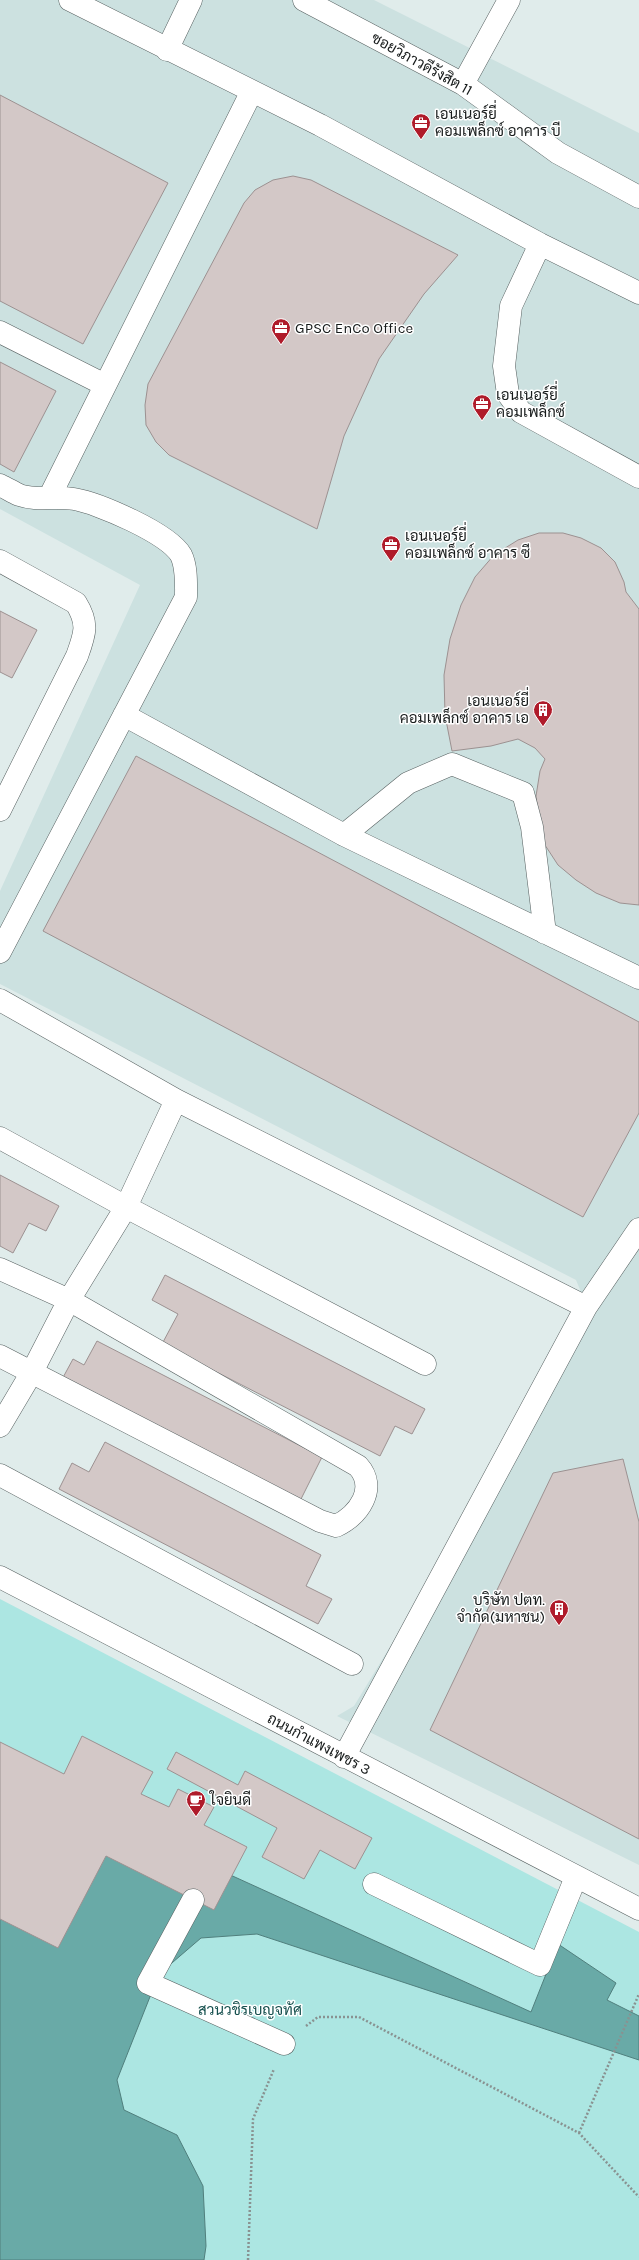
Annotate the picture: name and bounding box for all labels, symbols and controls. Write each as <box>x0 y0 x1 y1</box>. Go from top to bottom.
street label: ซอยวิภาวดีรังสิต 11 <box>368 28 476 99</box>
place label: เอนเนอร์ยี่ คอมเพล็กซ์ อาคาร บี <box>435 99 561 140</box>
office icon: เอนเนอร์ยี่ คอมเพล็กซ์ อาคาร บี <box>410 112 432 140</box>
office icon: GPSC EnCo Office <box>270 317 292 345</box>
place label: GPSC EnCo Office <box>295 319 413 337</box>
place label: เอนเนอร์ยี่ คอมเพล็กซ์ <box>496 380 565 421</box>
office icon: เอนเนอร์ยี่ คอมเพล็กซ์ <box>471 393 493 421</box>
place label: เอนเนอร์ยี่ คอมเพล็กซ์ อาคาร ซี <box>405 521 530 562</box>
office icon: เอนเนอร์ยี่ คอมเพล็กซ์ อาคาร ซี <box>380 534 402 562</box>
place label: เอนเนอร์ยี่ คอมเพล็กซ์ อาคาร เอ <box>400 686 529 727</box>
building icon: เอนเนอร์ยี่ คอมเพล็กซ์ อาคาร เอ <box>532 699 554 727</box>
place label: บริษัท ปตท. จำกัด(มหาชน) <box>457 1591 545 1626</box>
building icon: บริษัท ปตท. จำกัด(มหาชน) <box>548 1598 570 1626</box>
street label: ถนนกำแพงเพชร 3 <box>264 1709 374 1779</box>
cafe icon: ใจยินดี <box>185 1789 207 1817</box>
place label: ใจยินดี <box>209 1790 251 1809</box>
park label: สวนวชิรเบญจทัศ <box>198 2001 302 2019</box>

